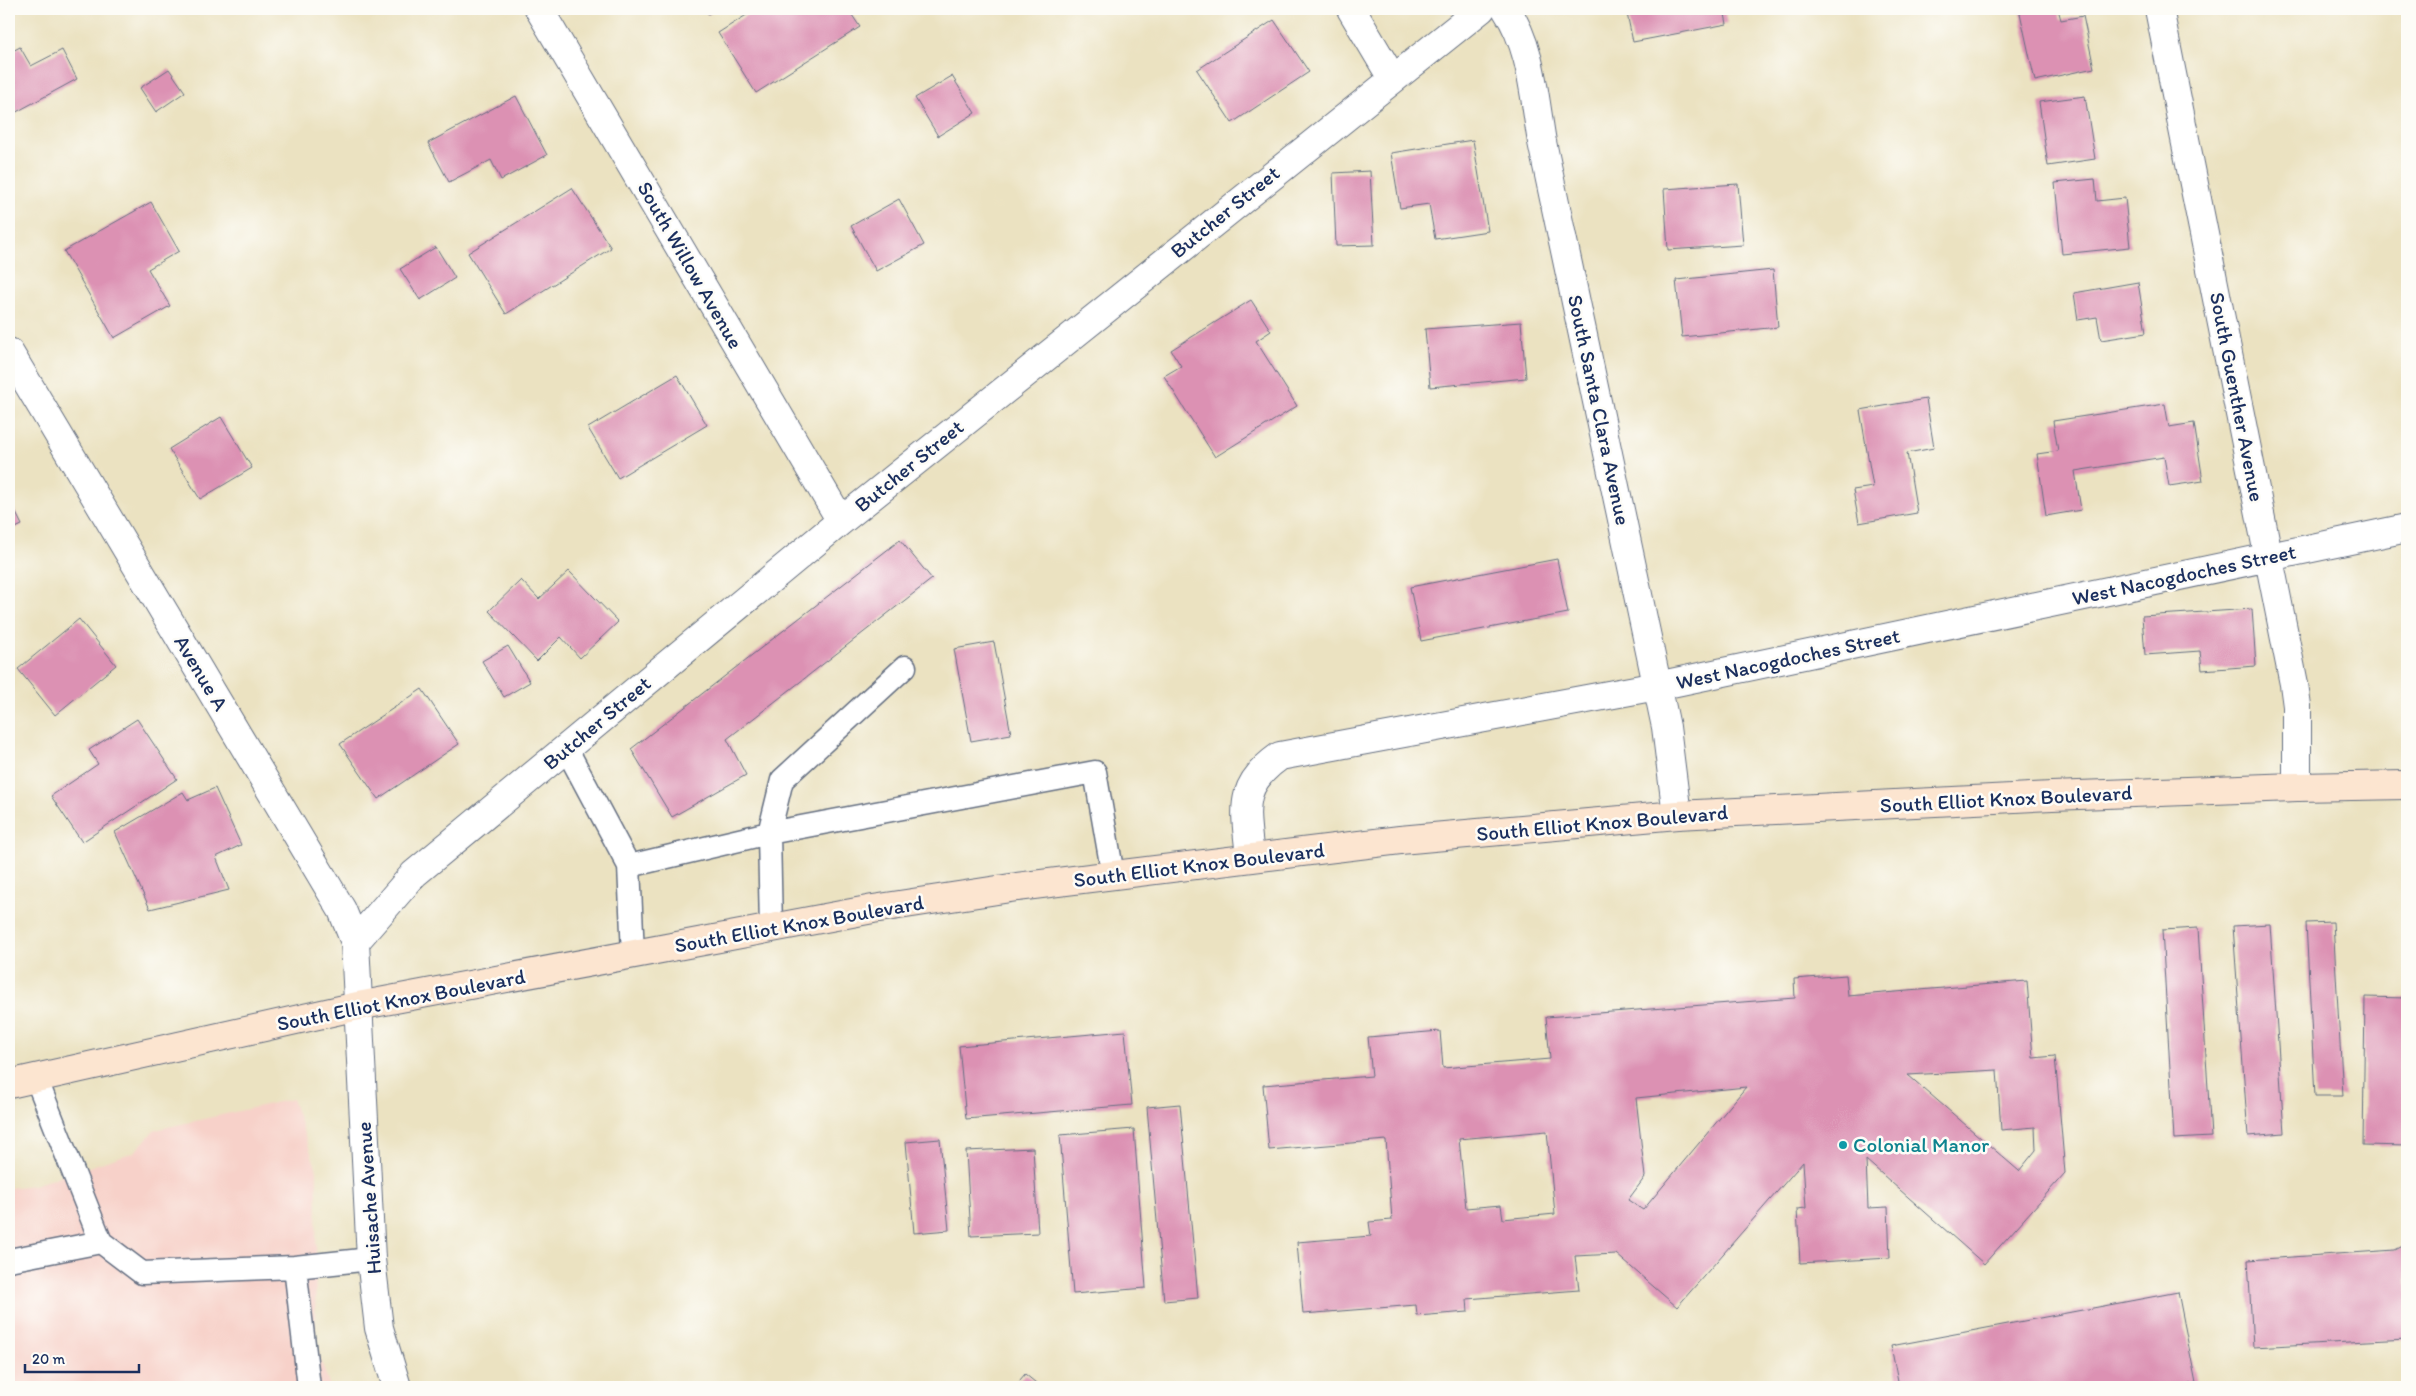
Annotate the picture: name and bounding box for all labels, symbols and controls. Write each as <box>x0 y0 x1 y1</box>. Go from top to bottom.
street label: Butcher Street <box>1165 160 1284 263</box>
street label: South Willow Avenue <box>632 177 749 353</box>
street label: South Guenther Avenue <box>2205 290 2270 504</box>
street label: South Santa Clara Avenue <box>1563 292 1636 527</box>
street label: Butcher Street <box>849 414 968 517</box>
street label: West Nacogdoches Street <box>2070 539 2298 610</box>
street label: West Nacogdoches Street <box>1674 623 1902 694</box>
street label: Avenue A <box>169 630 234 716</box>
street label: Butcher Street <box>538 670 656 775</box>
street label: South Elliot Knox Boulevard <box>1879 779 2133 818</box>
street label: South Elliot Knox Boulevard <box>1475 799 1729 846</box>
street label: South Elliot Knox Boulevard <box>1072 837 1326 892</box>
street label: South Elliot Knox Boulevard <box>672 889 925 958</box>
street label: South Elliot Knox Boulevard <box>275 963 527 1036</box>
street label: Huisache Avenue <box>351 1121 386 1275</box>
place label: Colonial Manor <box>1853 1132 1989 1157</box>
marker: Colonial Manor <box>1837 1139 1849 1151</box>
scale bar <box>25 1341 139 1373</box>
text: 20 m <box>32 1350 66 1368</box>

